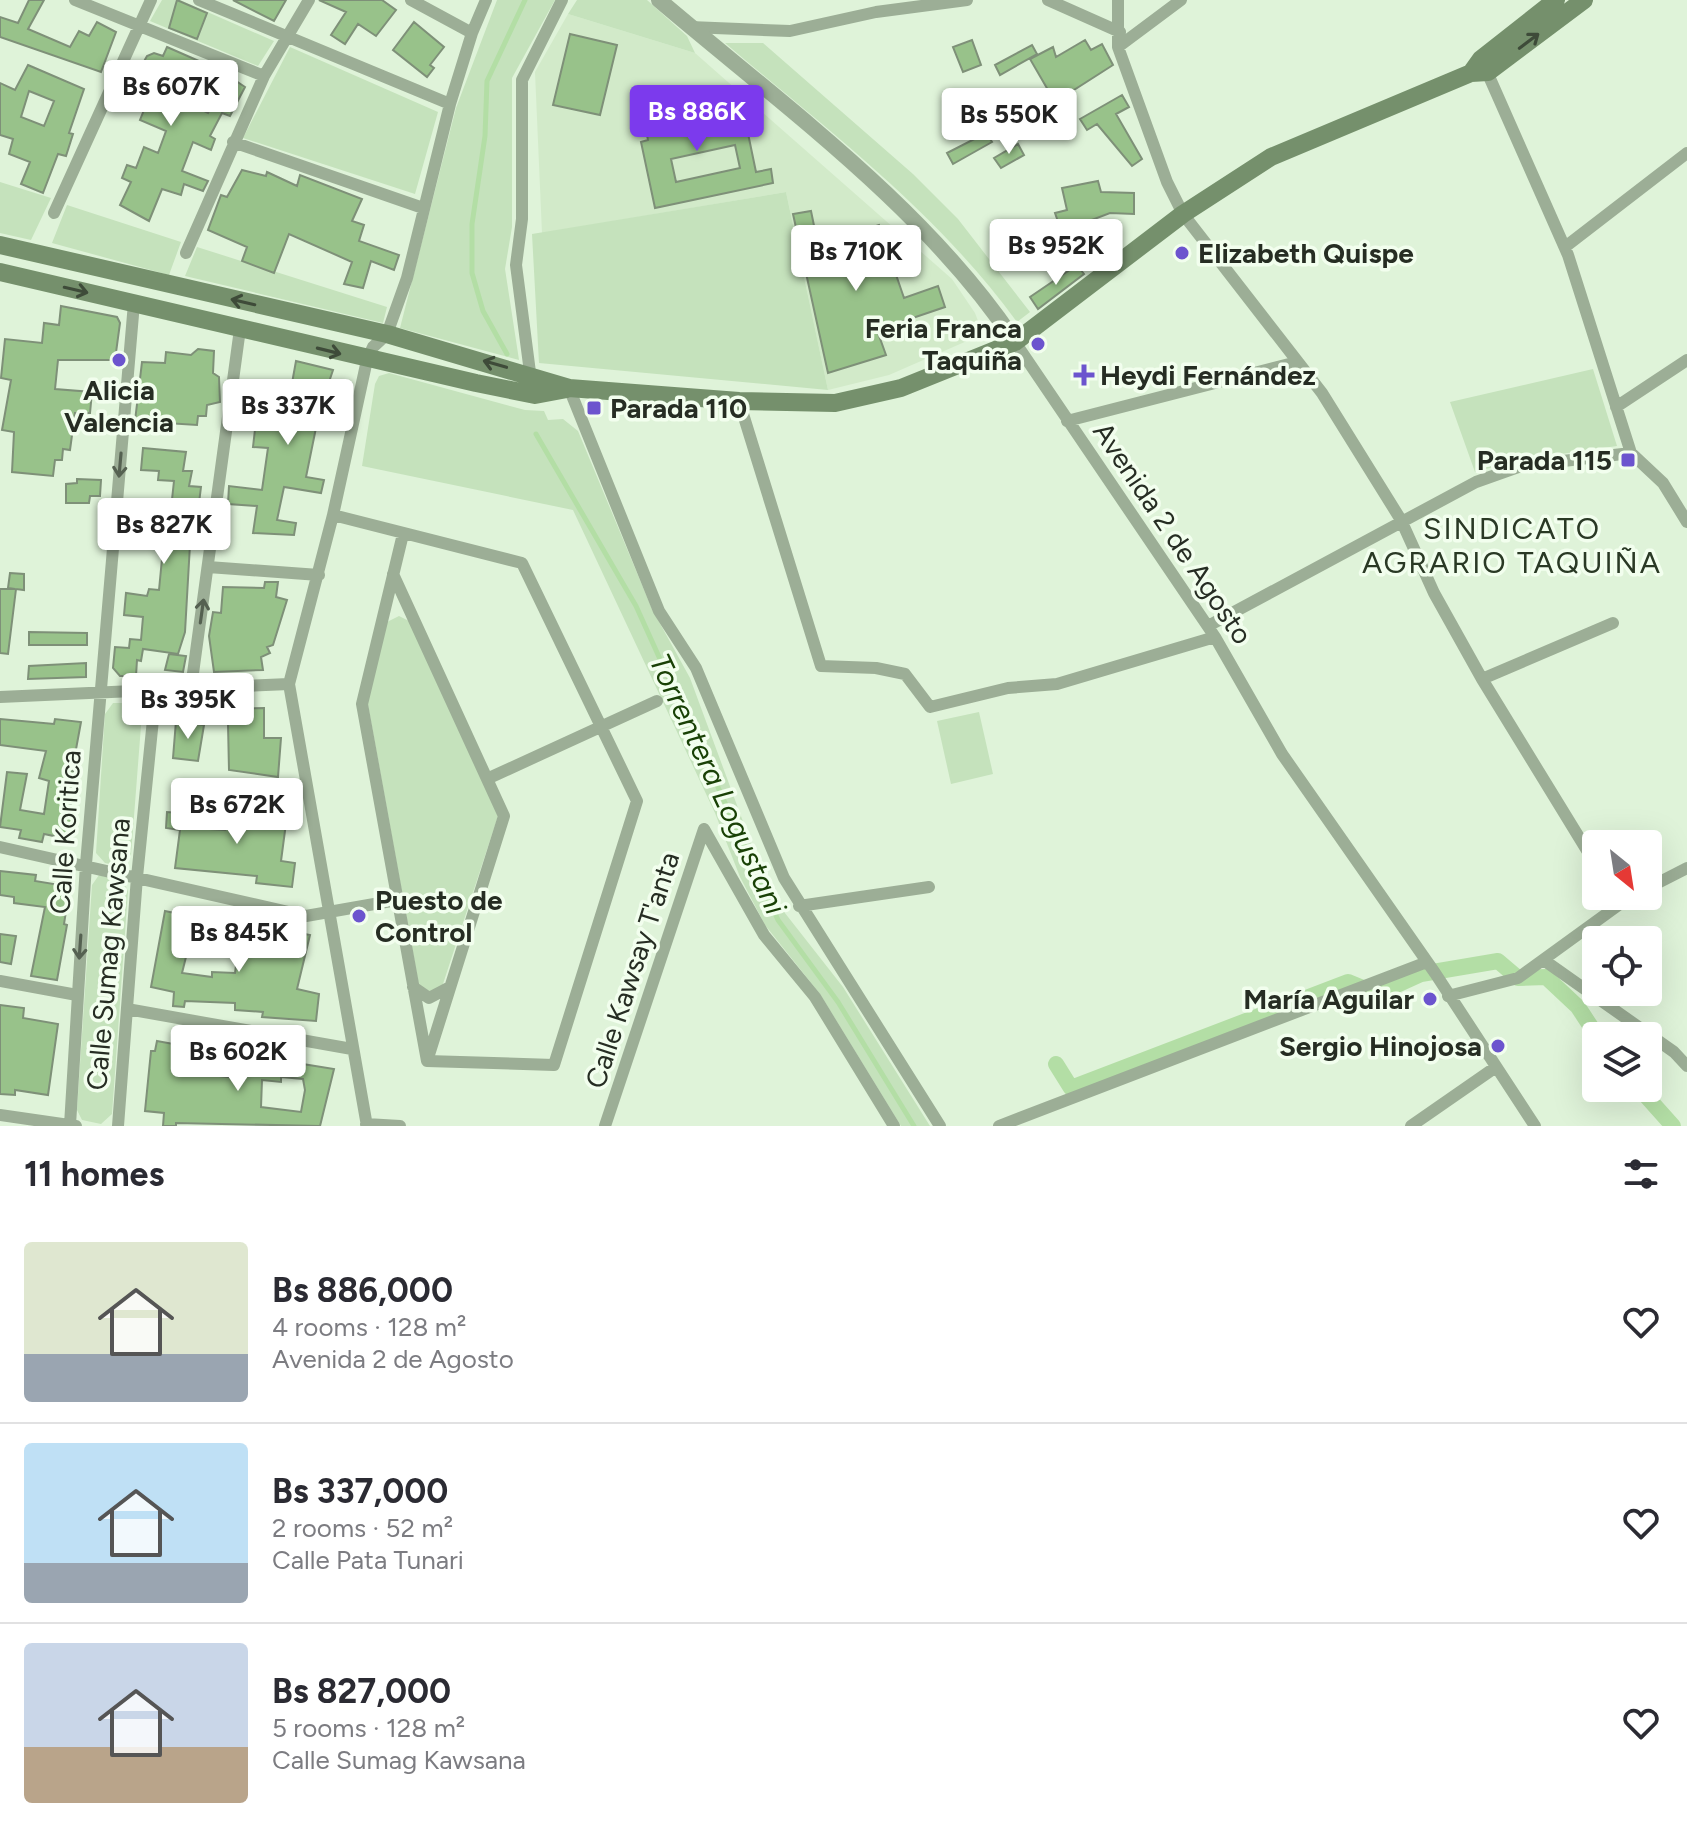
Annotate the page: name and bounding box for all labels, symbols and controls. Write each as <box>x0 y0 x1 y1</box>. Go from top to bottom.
one-way arrow <box>1518 33 1540 50</box>
pin: Bs 607K <box>97 60 245 128</box>
text: Bs 607K <box>122 70 220 102</box>
pin: Bs 886K <box>623 85 771 153</box>
pin: Bs 550K <box>935 88 1083 156</box>
text: Bs 886K <box>648 95 746 127</box>
text: Bs 550K <box>960 98 1058 130</box>
pin: Bs 952K <box>982 219 1130 287</box>
pin: Bs 710K <box>782 225 930 293</box>
text: Bs 952K <box>1008 229 1104 261</box>
text: Bs 710K <box>809 235 903 267</box>
place label: Elizabeth Quispe <box>1198 236 1414 270</box>
marker: Elizabeth Quispe <box>1173 244 1191 262</box>
one-way arrow <box>63 283 88 298</box>
one-way arrow <box>231 294 256 309</box>
place label: Feria Franca Taquiña <box>865 311 1022 377</box>
marker: Feria Franca Taquiña <box>1029 335 1047 353</box>
one-way arrow <box>315 344 341 359</box>
marker: Alicia Valencia <box>110 351 128 369</box>
one-way arrow <box>483 356 509 371</box>
place label: Heydi Fernández <box>1100 358 1316 392</box>
marker: Heydi Fernández <box>1075 366 1093 384</box>
place label: Alicia Valencia <box>64 373 174 439</box>
pin: Bs 337K <box>214 379 362 447</box>
text: Bs 337K <box>241 389 335 421</box>
place label: Parada 110 <box>610 391 747 425</box>
marker: Parada 110 <box>585 399 603 417</box>
street label: Avenida 2 de Agosto <box>1086 416 1260 650</box>
place label: Parada 115 <box>1477 443 1612 477</box>
one-way arrow <box>112 451 127 477</box>
marker: Parada 115 <box>1619 451 1637 469</box>
pin: Bs 827K <box>90 498 238 566</box>
text: Bs 827K <box>116 508 212 540</box>
district label: SINDICATO AGRARIO TAQUIÑA <box>1362 510 1662 581</box>
one-way arrow <box>194 598 209 625</box>
water label: Torrentera Logustani <box>641 648 795 921</box>
pin: Bs 395K <box>114 673 262 741</box>
text: Bs 395K <box>140 683 236 715</box>
street label: Calle Koritica <box>42 749 88 915</box>
pin: Bs 672K <box>163 778 311 846</box>
text: Bs 672K <box>189 788 285 820</box>
street label: Calle Sumag Kawsana <box>79 816 137 1092</box>
north arrow <box>1582 830 1662 910</box>
map controls <box>1582 830 1662 1102</box>
street label: Calle Kawsay T'anta <box>578 848 686 1092</box>
place label: Puesto de Control <box>375 883 502 949</box>
pin: Bs 845K <box>165 906 313 974</box>
marker: Puesto de Control <box>350 907 368 925</box>
text: Bs 845K <box>189 916 289 948</box>
button: locate <box>1582 926 1662 1006</box>
one-way arrow <box>72 933 87 960</box>
place label: María Aguilar <box>1243 982 1414 1016</box>
marker: María Aguilar <box>1421 990 1439 1008</box>
button: layers <box>1582 1022 1662 1102</box>
pin: Bs 602K <box>164 1025 312 1093</box>
place label: Sergio Hinojosa <box>1279 1029 1482 1063</box>
text: Bs 602K <box>189 1035 287 1067</box>
marker: Sergio Hinojosa <box>1489 1037 1507 1055</box>
icon: filters <box>1619 1152 1663 1196</box>
text: 11 homes <box>24 1154 164 1195</box>
text: Bs 886,000 <box>272 1270 453 1311</box>
icon: home <box>88 1274 184 1370</box>
icon: heart <box>1619 1300 1663 1344</box>
text: 4 rooms · 128 m² <box>272 1311 466 1343</box>
text: Avenida 2 de Agosto <box>272 1343 514 1375</box>
text: Bs 337,000 <box>272 1471 448 1512</box>
icon: home <box>88 1475 184 1571</box>
icon: heart <box>1619 1501 1663 1545</box>
text: 2 rooms · 52 m² <box>272 1512 453 1544</box>
text: Calle Pata Tunari <box>272 1544 464 1576</box>
text: Bs 827,000 <box>272 1671 451 1712</box>
icon: home <box>88 1675 184 1771</box>
icon: heart <box>1619 1701 1663 1745</box>
text: 5 rooms · 128 m² <box>272 1712 465 1744</box>
text: Calle Sumag Kawsana <box>272 1744 526 1776</box>

